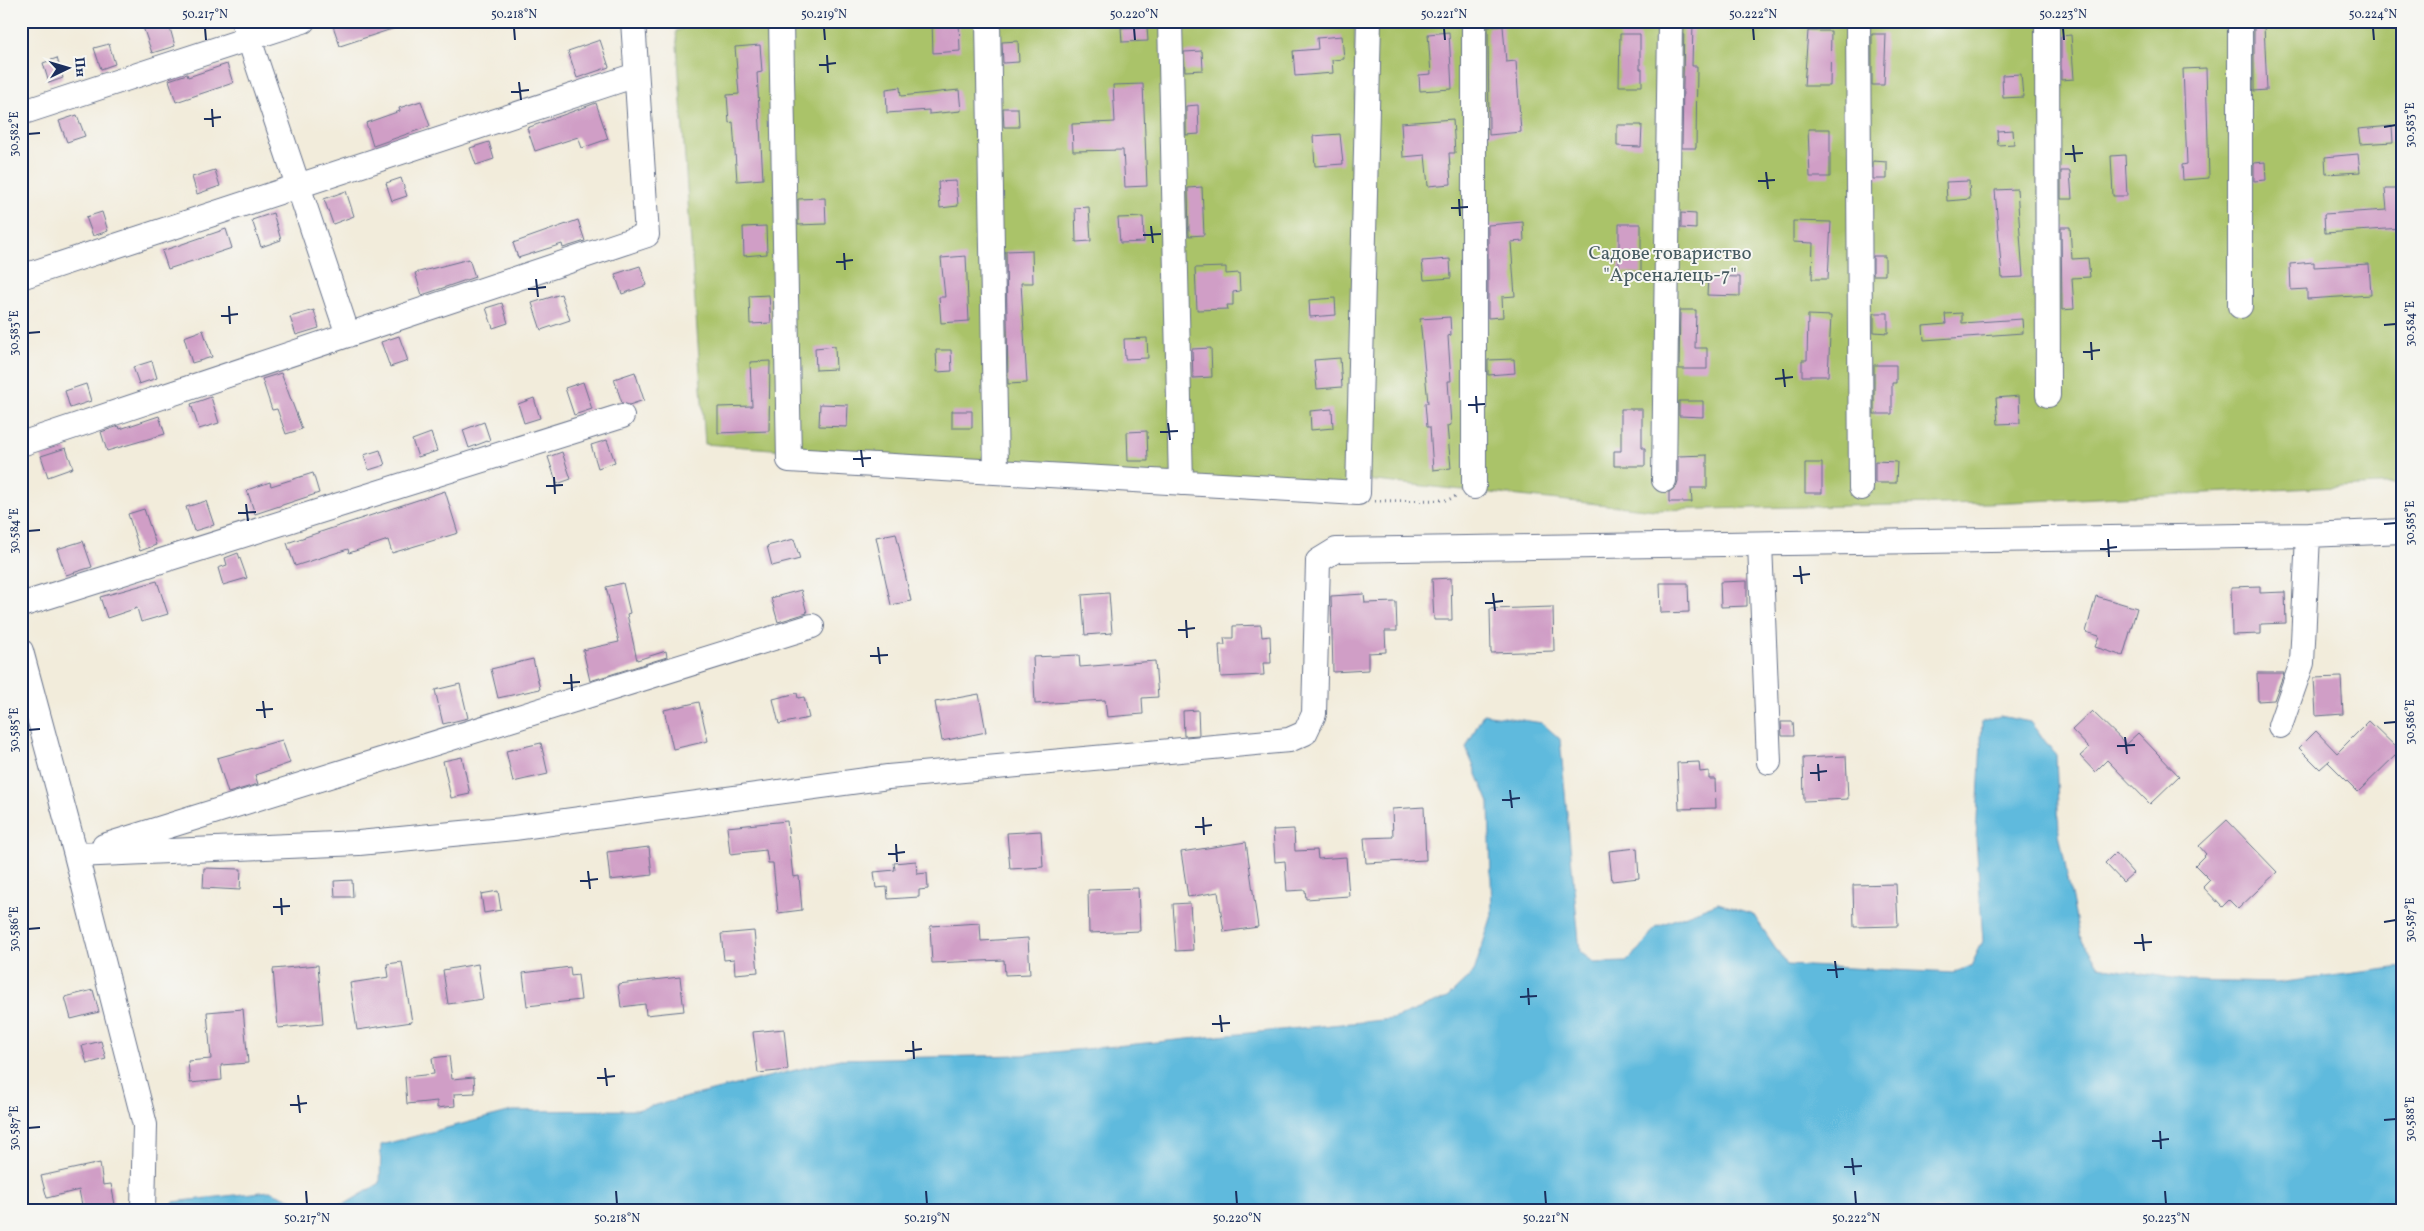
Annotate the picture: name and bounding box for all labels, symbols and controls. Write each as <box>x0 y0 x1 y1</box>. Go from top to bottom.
text: 50.217°N <box>182 7 228 23</box>
text: 50.218°N <box>491 7 537 23</box>
text: 50.219°N <box>801 7 847 23</box>
text: 50.220°N <box>1110 7 1158 23</box>
text: 50.221°N <box>1421 7 1467 23</box>
text: 50.222°N <box>1729 7 1777 23</box>
text: 50.223°N <box>2039 7 2087 23</box>
text: 50.224°N <box>2349 7 2397 23</box>
north arrow <box>42 42 92 92</box>
text: Пн <box>69 56 90 78</box>
text: 30.583°E <box>2403 102 2419 148</box>
text: 30.582°E <box>7 111 23 157</box>
park label: Садове товариство "Арсеналець-7" <box>1588 241 1752 289</box>
text: 30.584°E <box>2403 301 2419 347</box>
text: 30.583°E <box>7 310 23 356</box>
text: 30.585°E <box>2403 501 2419 545</box>
text: 30.584°E <box>7 508 23 554</box>
text: 30.586°E <box>2403 699 2419 745</box>
text: 30.585°E <box>7 708 23 752</box>
text: 30.587°E <box>2403 897 2419 943</box>
text: 30.586°E <box>7 906 23 952</box>
text: 30.588°E <box>2403 1096 2419 1142</box>
text: 30.587°E <box>7 1105 23 1151</box>
text: 50.217°N <box>284 1211 330 1227</box>
text: 50.218°N <box>594 1211 640 1227</box>
text: 50.219°N <box>904 1211 950 1227</box>
text: 50.220°N <box>1213 1211 1261 1227</box>
text: 50.221°N <box>1523 1211 1569 1227</box>
text: 50.222°N <box>1832 1211 1880 1227</box>
text: 50.223°N <box>2142 1211 2190 1227</box>

